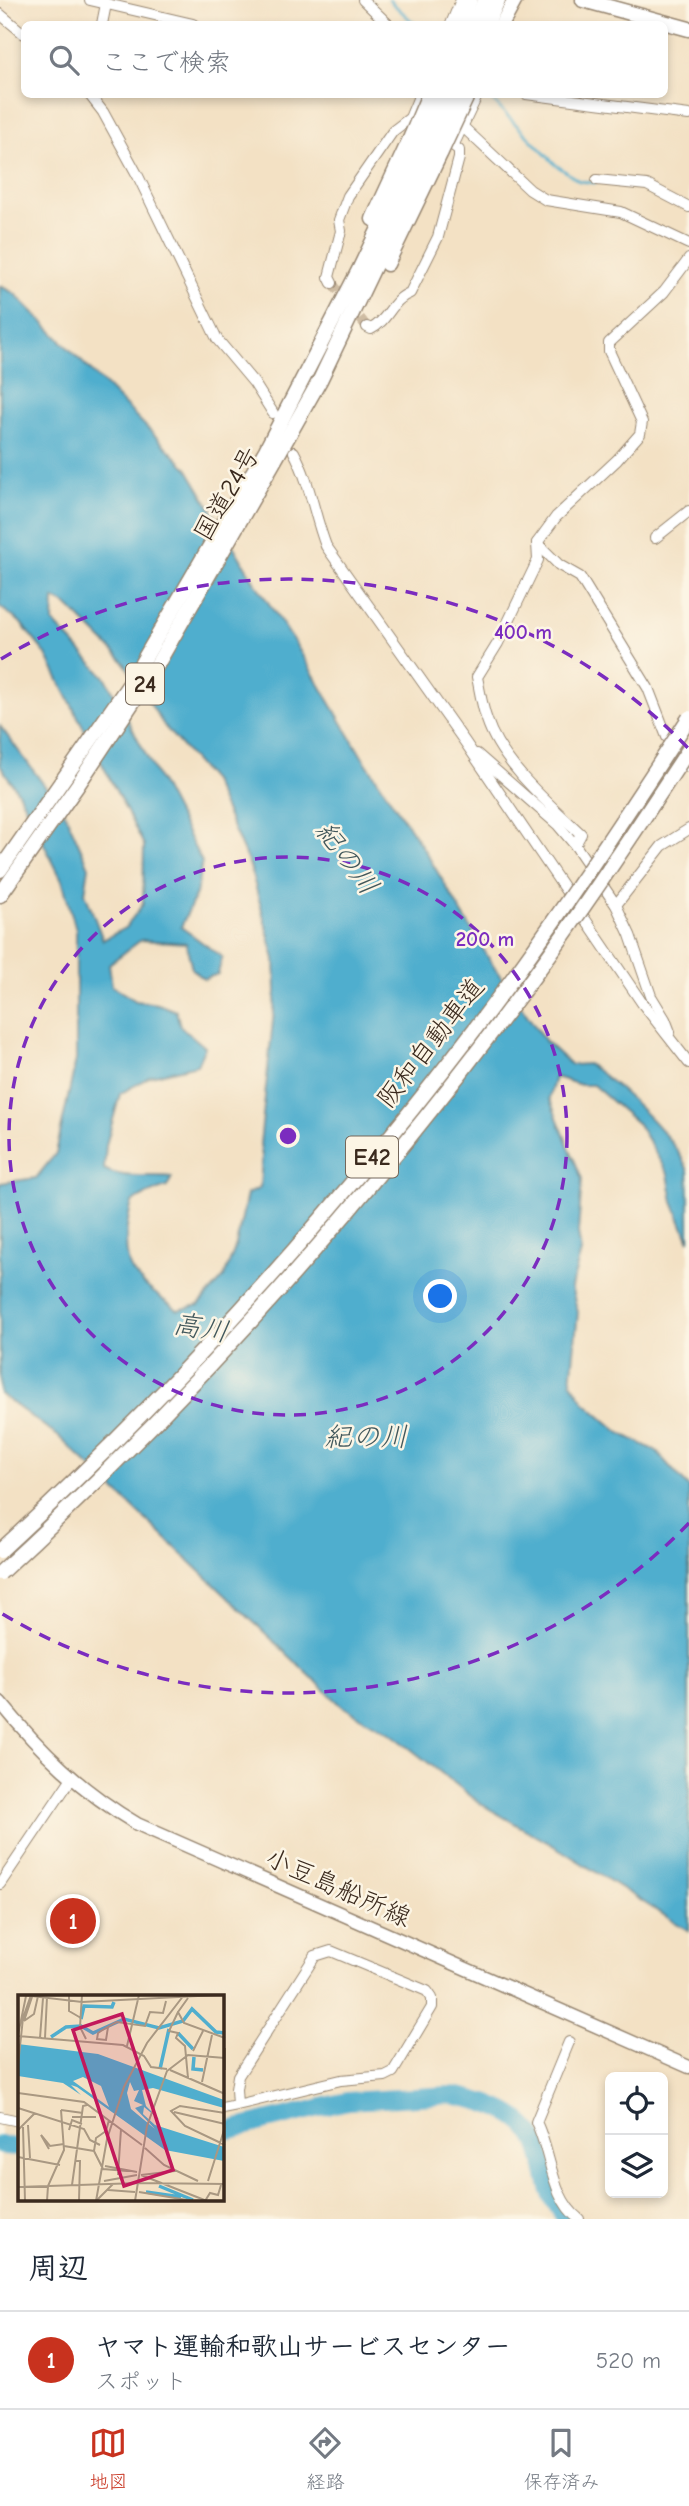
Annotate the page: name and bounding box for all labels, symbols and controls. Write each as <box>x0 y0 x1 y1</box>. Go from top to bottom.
search box <box>21 21 668 98</box>
icon: search <box>45 41 83 79</box>
text: ここで検索 <box>101 48 231 78</box>
street label: 国道24号 <box>188 441 266 547</box>
text: 400 m <box>494 620 552 644</box>
road number: 24 <box>126 664 164 704</box>
water label: 紀の川 <box>309 815 385 901</box>
text: 200 m <box>456 927 514 951</box>
street label: 阪和自動車道 <box>371 972 491 1114</box>
centre of rings <box>276 1124 300 1148</box>
road number: E42 <box>346 1136 398 1177</box>
your location <box>423 1279 457 1313</box>
water label: 高川 <box>171 1307 231 1349</box>
water label: 紀の川 <box>324 1421 408 1453</box>
street label: 小豆島船所線 <box>261 1843 415 1933</box>
pin: 1 <box>50 1895 96 1947</box>
inset map <box>18 1995 224 2202</box>
map controls <box>605 2072 668 2198</box>
button: locate <box>605 2072 668 2135</box>
button: layers <box>605 2135 668 2198</box>
text: 周辺 <box>28 2251 88 2286</box>
text: ヤマト運輸和歌山サービスセンター <box>95 2332 510 2362</box>
text: 1 <box>46 2347 56 2374</box>
text: 520 m <box>596 2347 661 2374</box>
text: スポット <box>95 2368 187 2395</box>
tab: 地図 <box>89 2424 128 2493</box>
tab: 経路 <box>306 2424 345 2493</box>
tab: 保存済み <box>523 2424 600 2493</box>

